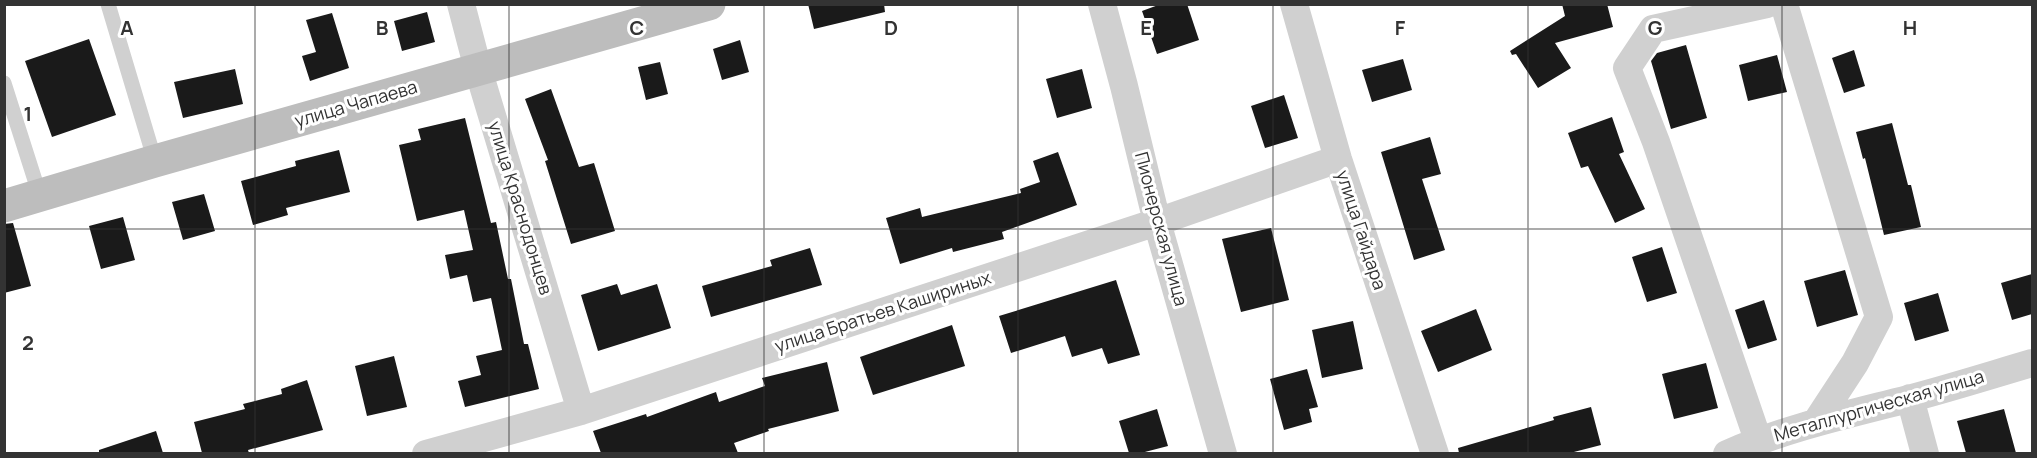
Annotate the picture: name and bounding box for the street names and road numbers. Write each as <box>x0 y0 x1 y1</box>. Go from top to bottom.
street label: улица Чапаева <box>292 74 420 132</box>
street label: улица Краснодонцев <box>483 118 559 298</box>
street label: Пионерская улица <box>1130 149 1194 308</box>
street label: улица Гайдара <box>1331 167 1393 293</box>
street label: улица Братьев Кашириных <box>771 265 994 357</box>
street label: Металлургическая улица <box>1771 364 1987 447</box>

